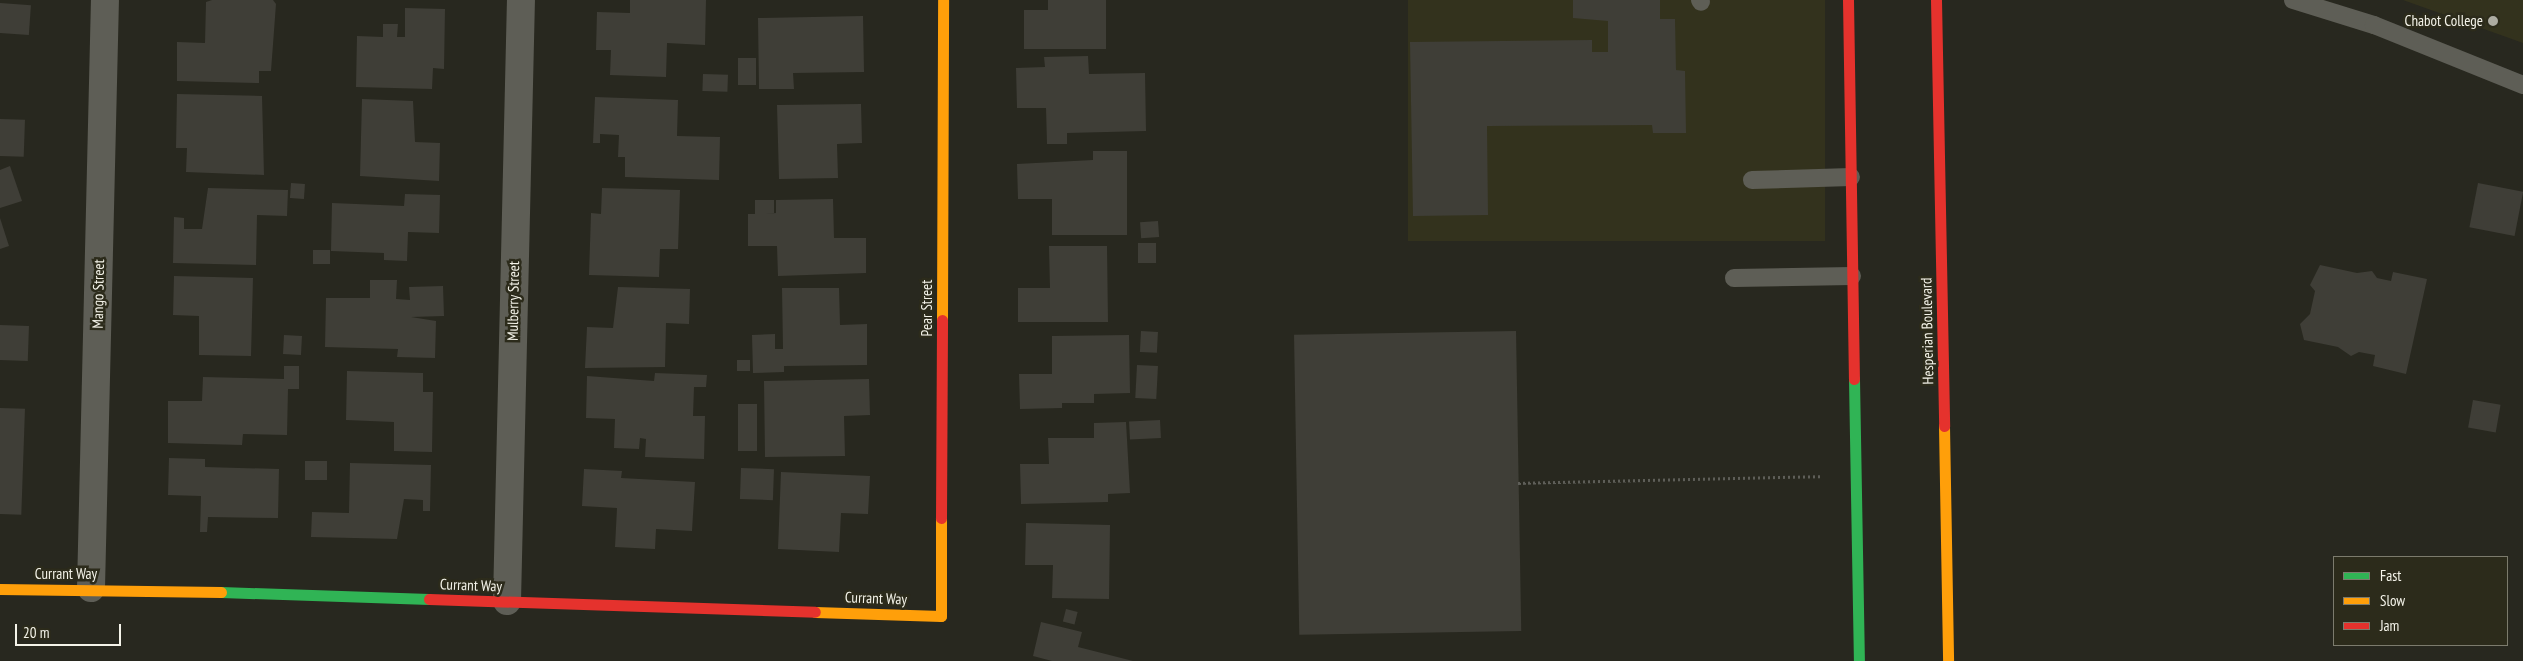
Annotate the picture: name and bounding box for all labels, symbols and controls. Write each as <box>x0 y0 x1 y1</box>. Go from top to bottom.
place label: Chabot College <box>2405 12 2483 30</box>
marker: Chabot College <box>2487 15 2499 27</box>
street label: Mango Street <box>88 259 108 329</box>
street label: Mulberry Street <box>503 261 523 341</box>
street label: Hesperian Boulevard <box>1917 277 1937 385</box>
street label: Pear Street <box>918 280 936 336</box>
legend <box>2333 556 2508 646</box>
street label: Currant Way <box>35 565 97 583</box>
text: Fast <box>2380 566 2401 585</box>
street label: Currant Way <box>439 575 503 595</box>
street label: Currant Way <box>844 588 908 608</box>
text: Slow <box>2380 591 2405 610</box>
scale bar <box>18 614 124 646</box>
text: Jam <box>2380 616 2399 635</box>
text: 20 m <box>23 623 49 642</box>

